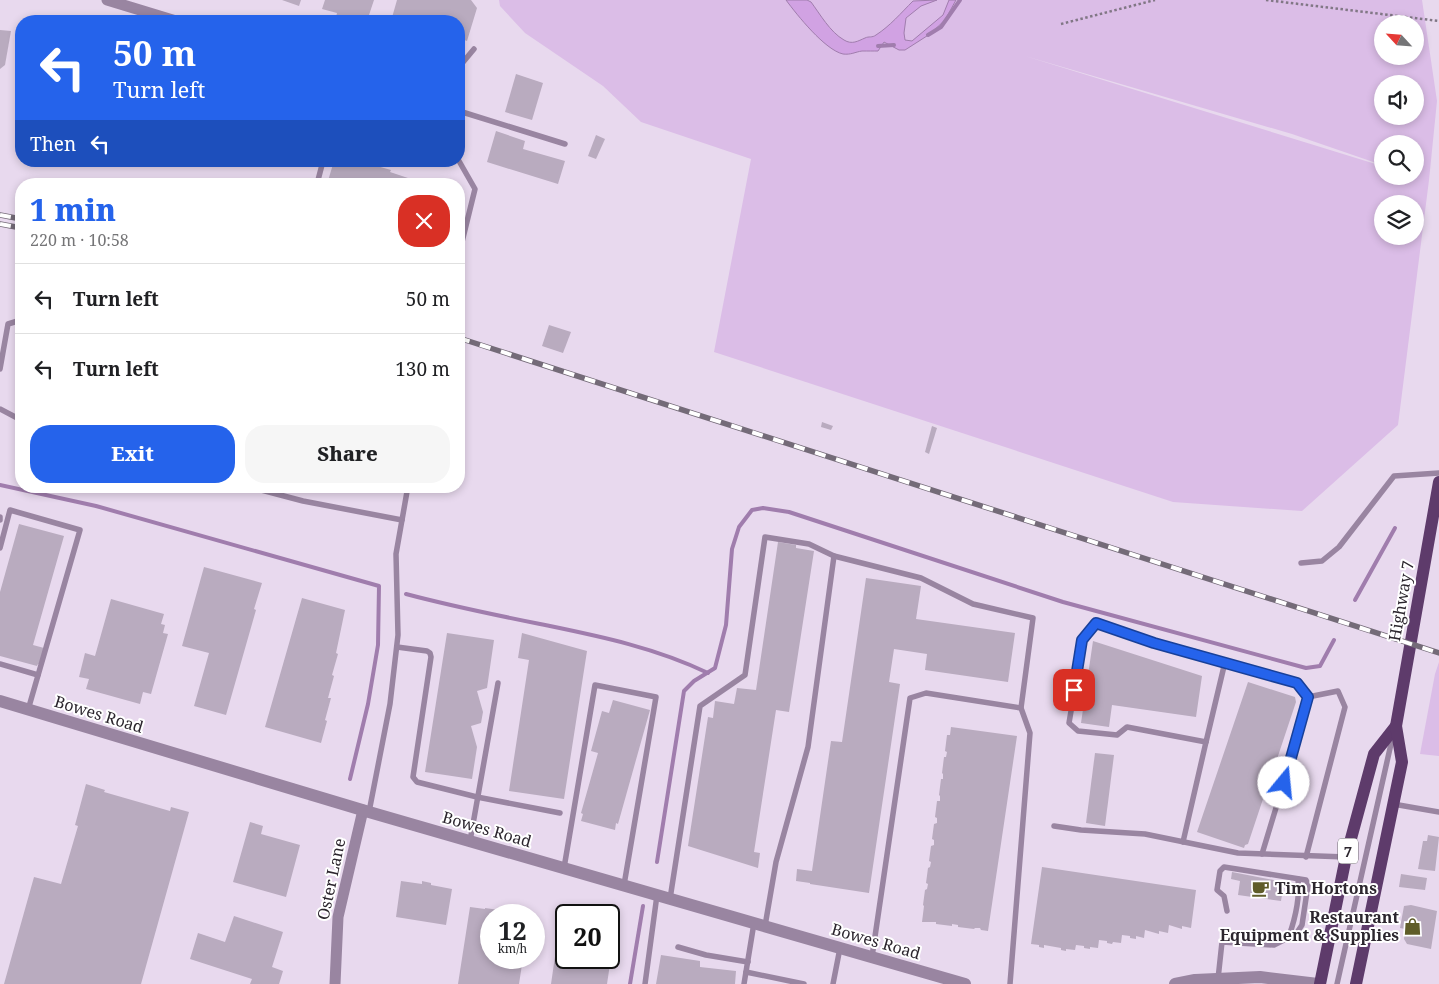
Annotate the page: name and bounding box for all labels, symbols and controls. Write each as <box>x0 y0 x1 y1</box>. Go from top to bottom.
north arrow <box>1374 15 1424 65</box>
map controls <box>1374 15 1424 245</box>
text: 50 m <box>113 29 196 76</box>
icon: left <box>30 35 95 100</box>
text: Turn left <box>113 74 205 104</box>
button: sound <box>1374 75 1424 125</box>
icon: left <box>86 130 114 158</box>
text: Then <box>30 131 76 157</box>
button: search <box>1374 135 1424 185</box>
text: 1 min <box>30 189 116 230</box>
button: close <box>398 195 450 247</box>
button: layers <box>1374 195 1424 245</box>
text: 220 m · 10:58 <box>30 229 129 251</box>
icon: left <box>30 285 58 313</box>
text: Turn left <box>73 286 159 312</box>
text: 50 m <box>406 286 450 312</box>
icon: left <box>30 355 58 383</box>
text: Turn left <box>73 356 159 382</box>
text: 130 m <box>395 356 450 382</box>
button: Exit <box>30 425 235 483</box>
button: Share <box>245 425 450 483</box>
street label: Highway 7 <box>1383 559 1419 643</box>
pin <box>1053 669 1095 711</box>
icon: arrive <box>1060 676 1088 704</box>
street label: Bowes Road <box>52 690 146 738</box>
position arrow <box>1257 756 1309 808</box>
street label: Bowes Road <box>440 806 534 852</box>
street label: Oster Lane <box>312 836 350 922</box>
road number: 7 <box>1338 838 1358 864</box>
place label: Tim Hortons <box>1275 877 1377 899</box>
cafe icon: Tim Hortons <box>1251 878 1271 898</box>
speed limit sign: 20 <box>555 904 620 969</box>
place label: Restaurant Equipment & Supplies <box>1220 906 1400 946</box>
text: 12 <box>498 913 527 947</box>
shop icon: Restaurant Equipment & Supplies <box>1403 916 1423 936</box>
street label: Bowes Road <box>829 918 923 964</box>
text: km/h <box>498 940 527 957</box>

